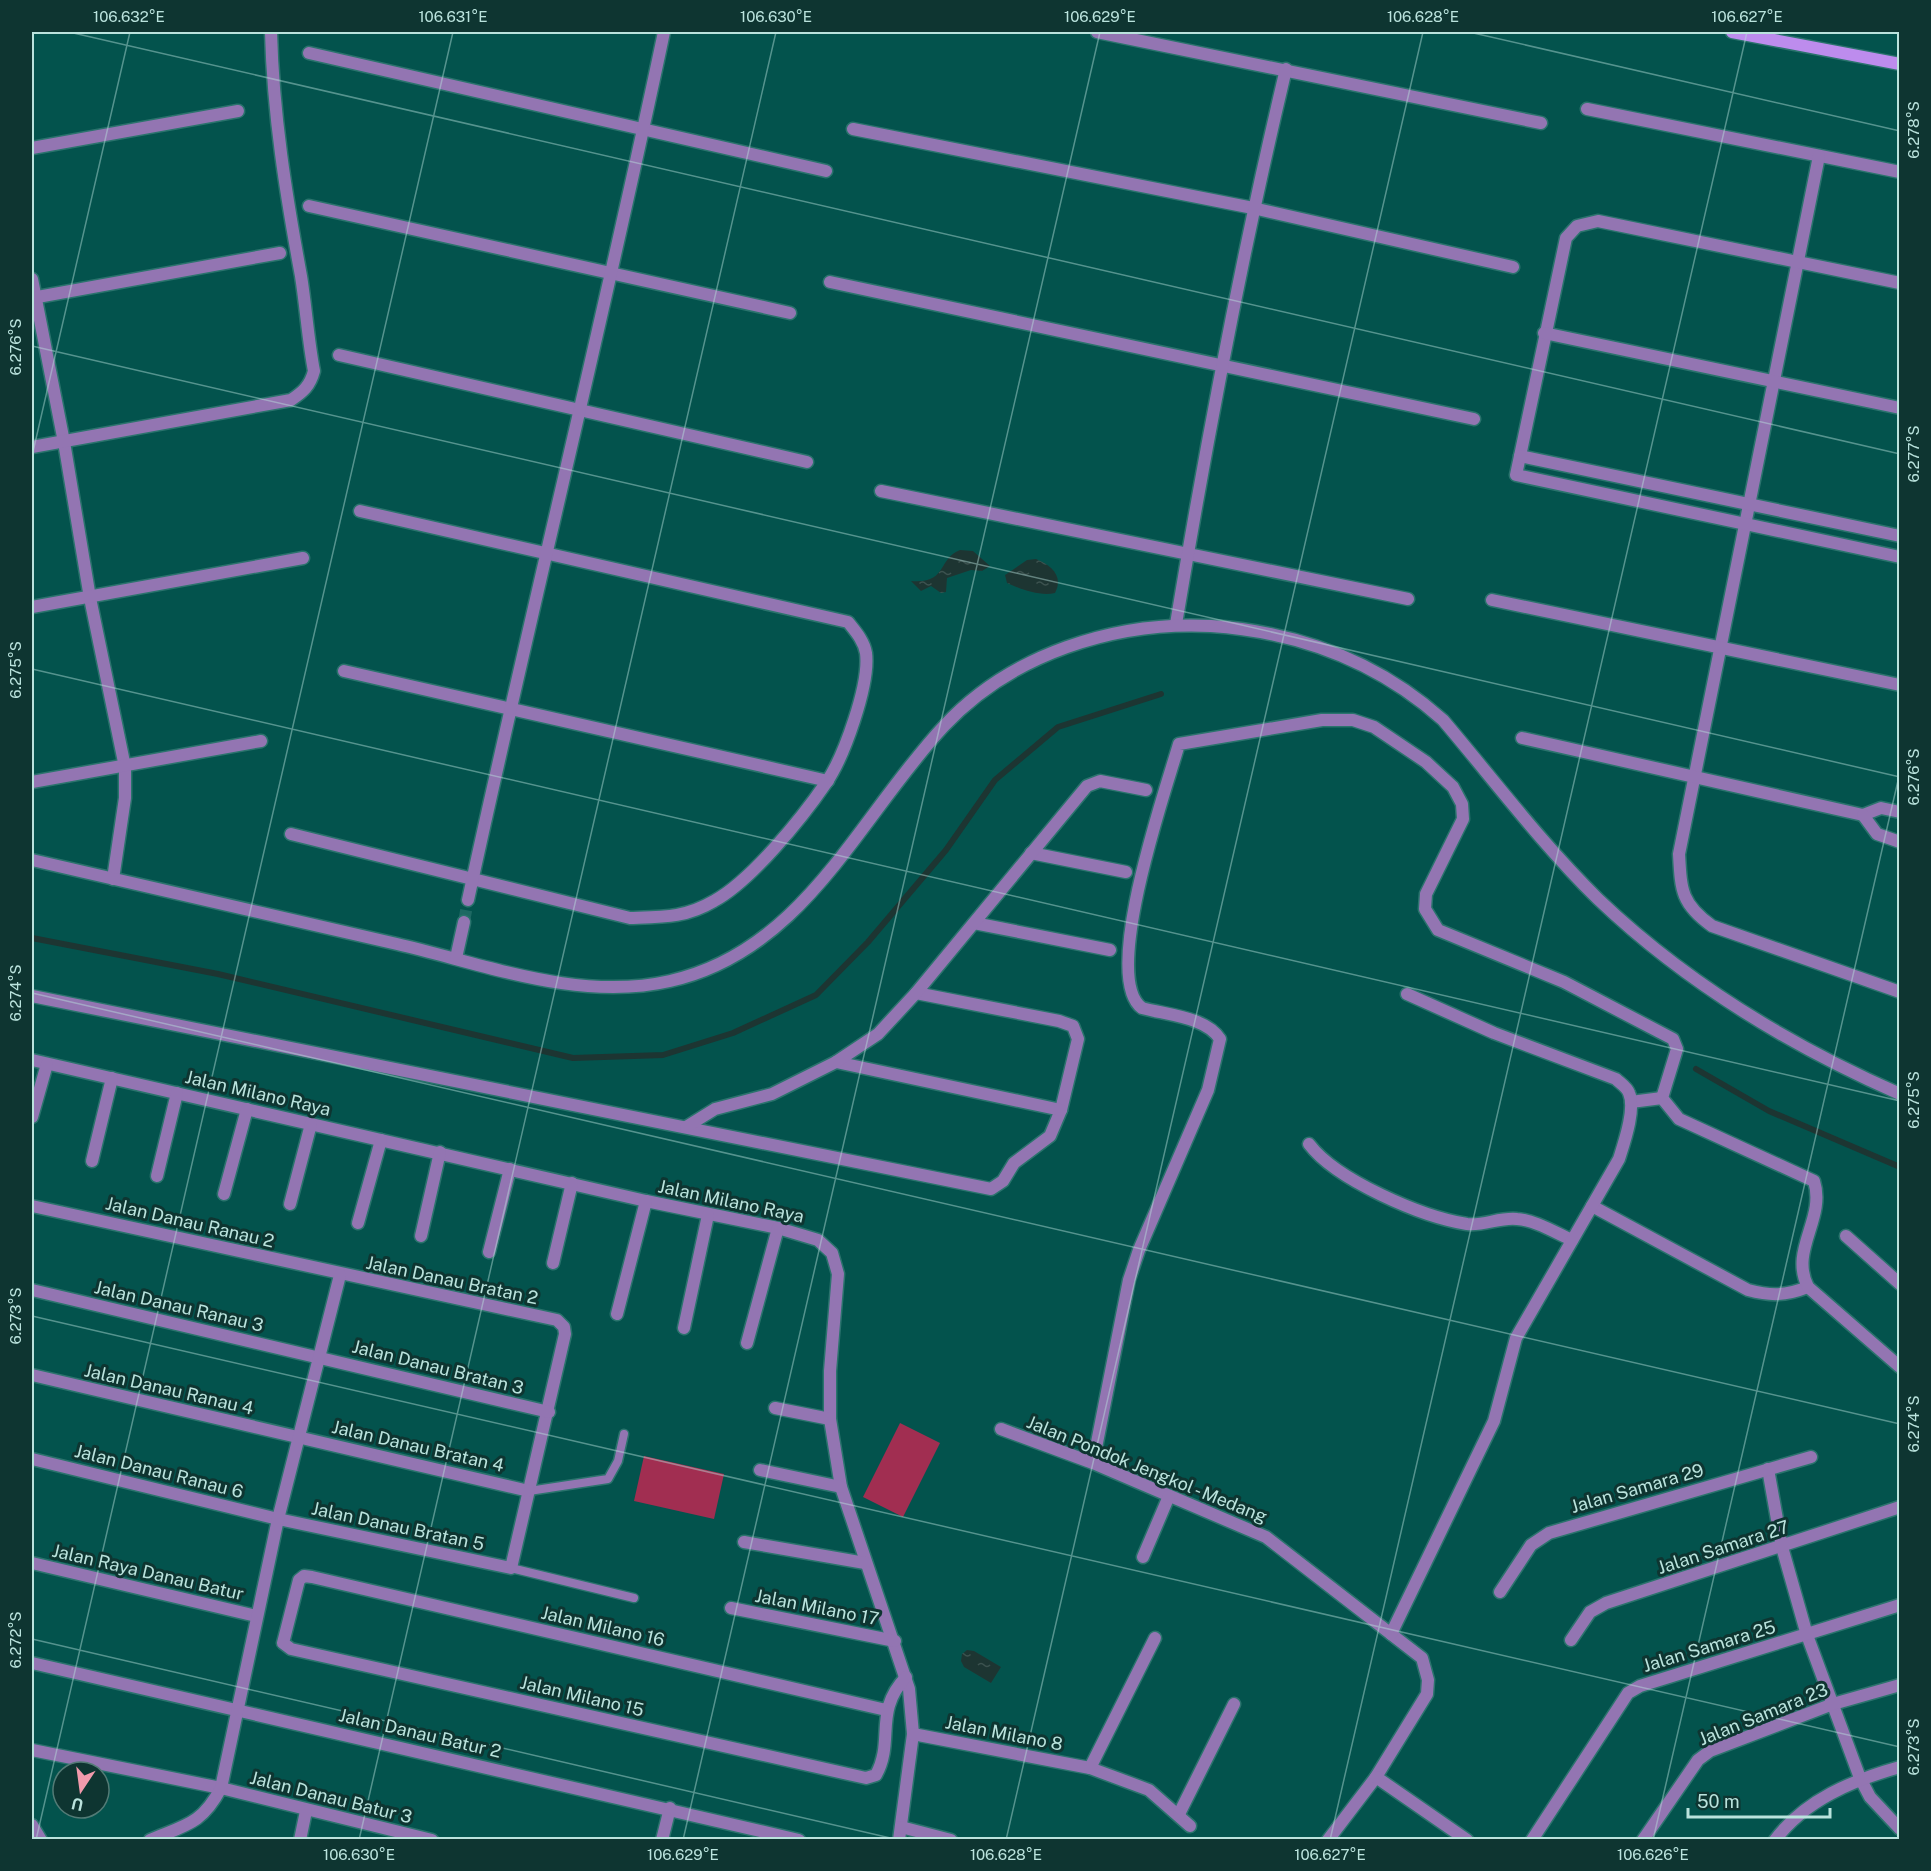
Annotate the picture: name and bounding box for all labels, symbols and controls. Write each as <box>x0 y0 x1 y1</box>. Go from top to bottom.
text: 106.632°E <box>93 8 165 25</box>
text: 106.631°E <box>419 8 487 25</box>
text: 106.630°E <box>740 8 812 25</box>
text: 106.629°E <box>1064 8 1136 25</box>
text: 106.628°E <box>1387 8 1459 25</box>
text: 106.627°E <box>1711 8 1783 25</box>
text: 6.278°S <box>1905 101 1922 159</box>
text: 6.276°S <box>7 319 24 376</box>
text: 6.277°S <box>1905 425 1922 483</box>
text: 6.275°S <box>7 641 24 699</box>
text: 6.276°S <box>1905 749 1922 806</box>
text: 6.274°S <box>7 965 24 1022</box>
street label: Jalan Milano Raya <box>183 1066 333 1120</box>
text: 6.275°S <box>1905 1071 1922 1129</box>
street label: Jalan Milano Raya <box>656 1175 806 1227</box>
street label: Jalan Danau Ranau 2 <box>104 1192 276 1252</box>
street label: Jalan Danau Bratan 2 <box>364 1252 540 1308</box>
street label: Jalan Danau Ranau 3 <box>92 1276 266 1336</box>
text: 6.273°S <box>7 1287 24 1345</box>
street label: Jalan Danau Bratan 3 <box>350 1336 526 1398</box>
street label: Jalan Danau Ranau 4 <box>82 1359 256 1419</box>
text: 6.274°S <box>1905 1396 1922 1453</box>
street label: Jalan Pondok Jengkol - Medang <box>1024 1411 1270 1527</box>
street label: Jalan Danau Bratan 4 <box>330 1416 506 1476</box>
street label: Jalan Danau Ranau 6 <box>73 1440 245 1502</box>
street label: Jalan Samara 29 <box>1568 1459 1706 1517</box>
street label: Jalan Danau Bratan 5 <box>310 1497 486 1555</box>
street label: Jalan Samara 27 <box>1655 1516 1791 1578</box>
street label: Jalan Raya Danau Batur <box>50 1540 246 1604</box>
street label: Jalan Milano 17 <box>753 1585 881 1629</box>
street label: Jalan Milano 16 <box>539 1602 667 1650</box>
text: 6.272°S <box>7 1612 24 1669</box>
street label: Jalan Samara 25 <box>1640 1616 1778 1676</box>
street label: Jalan Milano 15 <box>518 1672 646 1720</box>
street label: Jalan Samara 23 <box>1695 1678 1831 1750</box>
street label: Jalan Danau Batur 2 <box>337 1704 503 1762</box>
street label: Jalan Milano 8 <box>943 1711 1065 1755</box>
text: 6.273°S <box>1905 1718 1922 1776</box>
north arrow <box>51 1760 111 1820</box>
street label: Jalan Danau Batur 3 <box>248 1767 414 1827</box>
scale bar <box>1688 1781 1830 1819</box>
text: 50 m <box>1697 1791 1740 1812</box>
text: U <box>70 1794 86 1815</box>
text: 106.630°E <box>323 1846 395 1863</box>
text: 106.629°E <box>647 1846 719 1863</box>
text: 106.628°E <box>970 1846 1042 1863</box>
text: 106.627°E <box>1294 1846 1366 1863</box>
text: 106.626°E <box>1617 1846 1689 1863</box>

